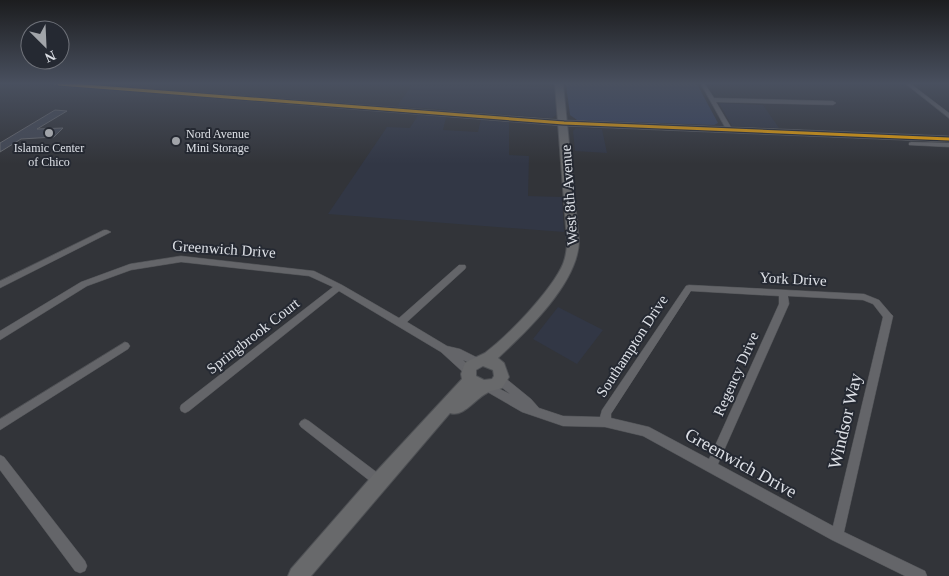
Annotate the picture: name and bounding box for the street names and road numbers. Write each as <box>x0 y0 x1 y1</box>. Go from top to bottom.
street label: West 8th Avenue <box>557 144 581 246</box>
street label: Greenwich Drive <box>172 237 277 261</box>
street label: York Drive <box>759 269 827 289</box>
street label: Southampton Drive <box>593 292 671 400</box>
street label: Springbrook Court <box>204 294 303 377</box>
street label: Regency Drive <box>710 329 762 419</box>
street label: Windsor Way <box>824 371 866 471</box>
street label: Greenwich Drive <box>682 424 800 502</box>

